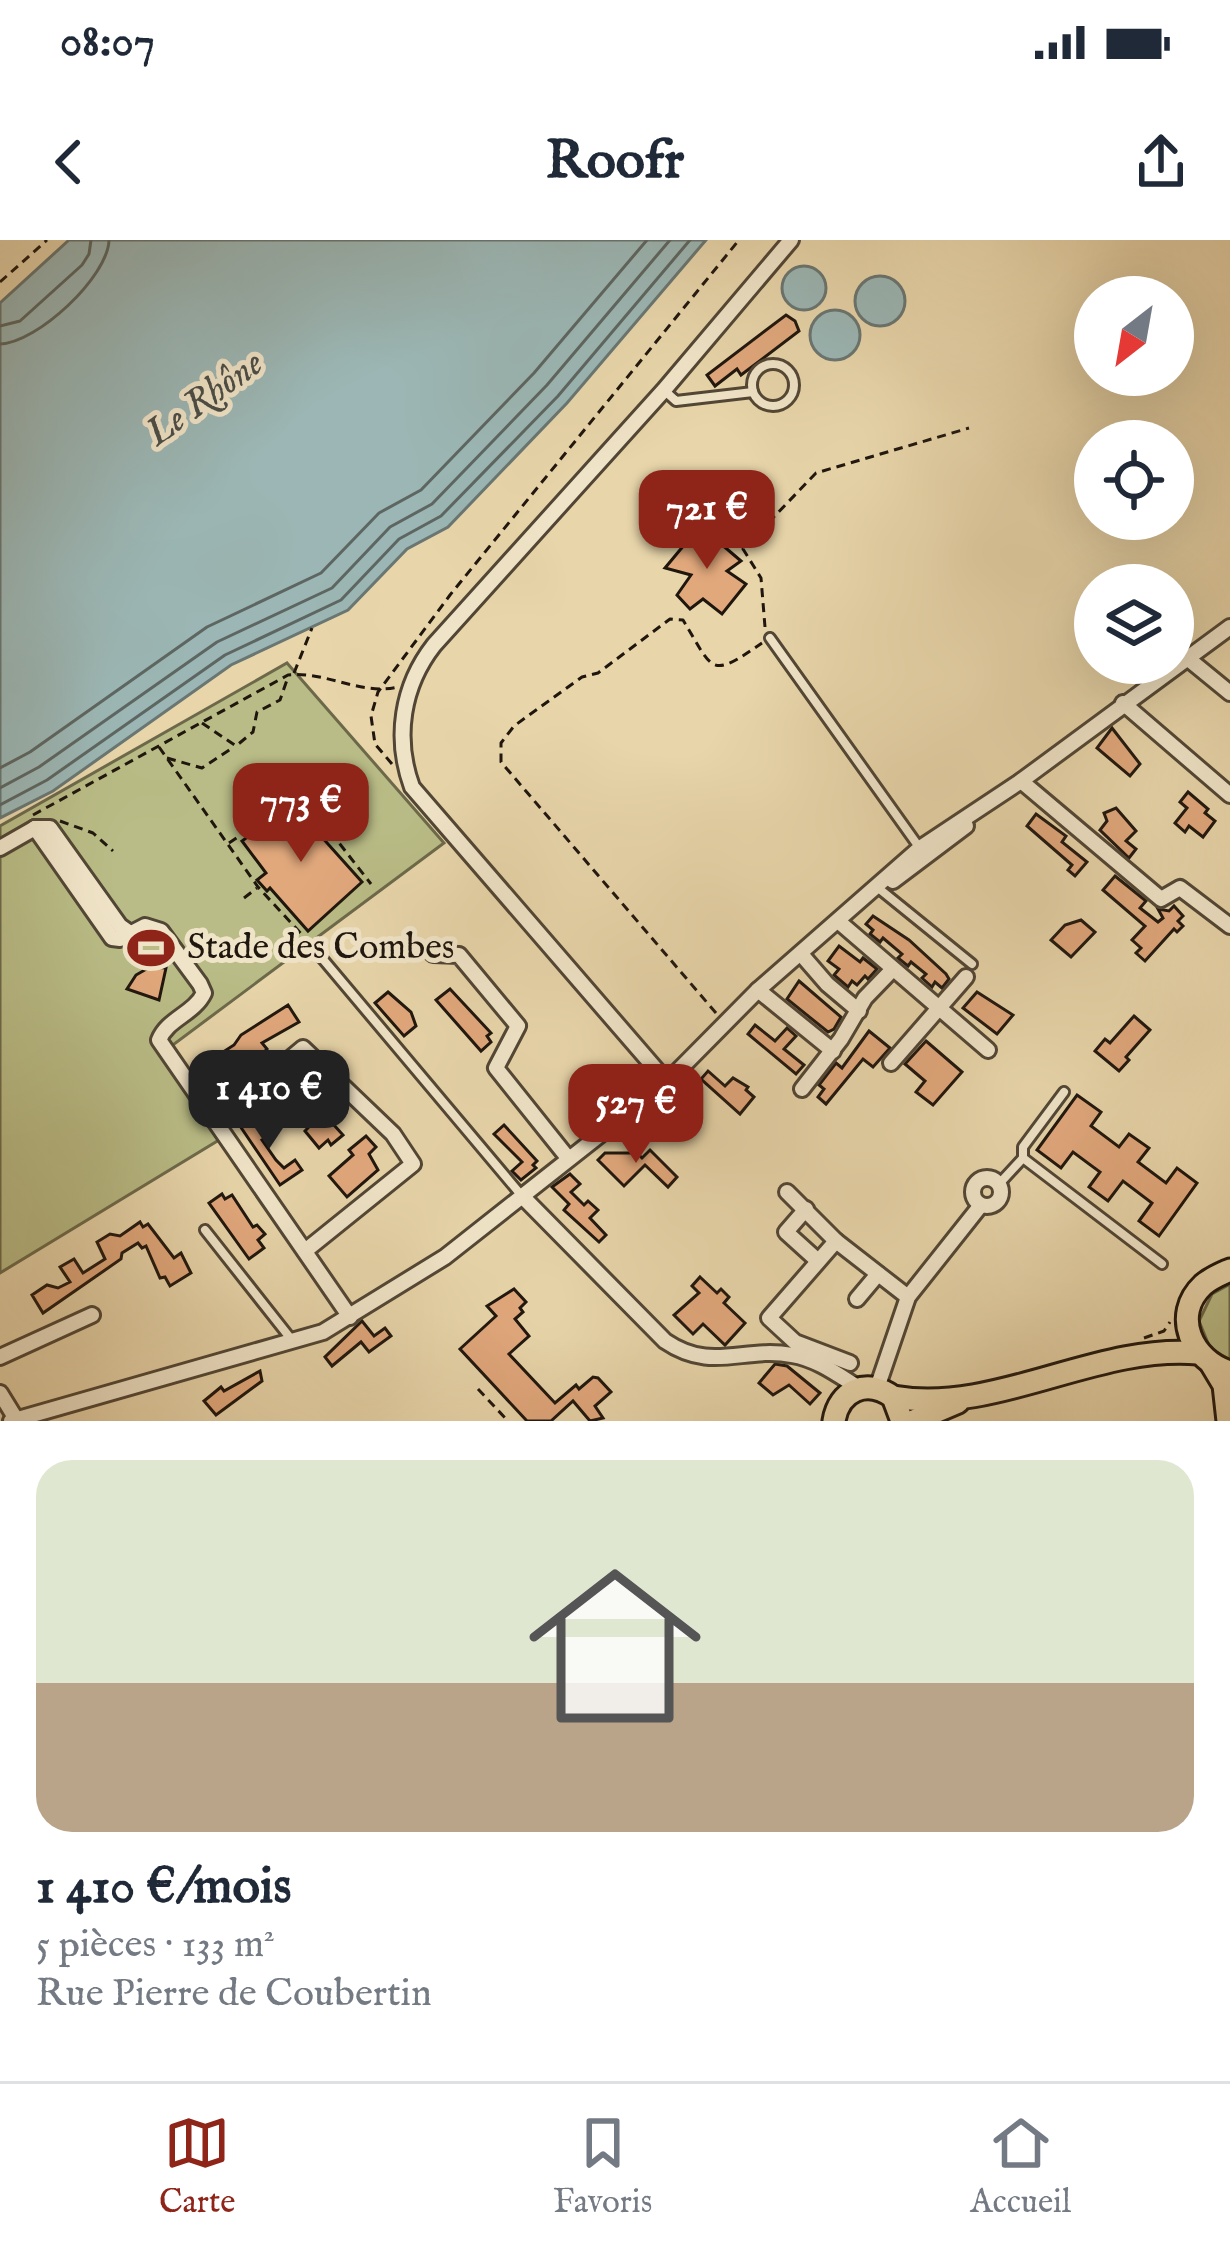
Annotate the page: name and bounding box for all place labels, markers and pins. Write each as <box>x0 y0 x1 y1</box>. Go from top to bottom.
pin: 721 € <box>623 470 791 572</box>
pin: 773 € <box>217 763 385 865</box>
sports icon: Stade des Combes <box>126 923 176 973</box>
place label: Stade des Combes <box>187 925 454 971</box>
pin: 1 410 € <box>158 1050 380 1152</box>
pin: 527 € <box>552 1064 720 1166</box>

